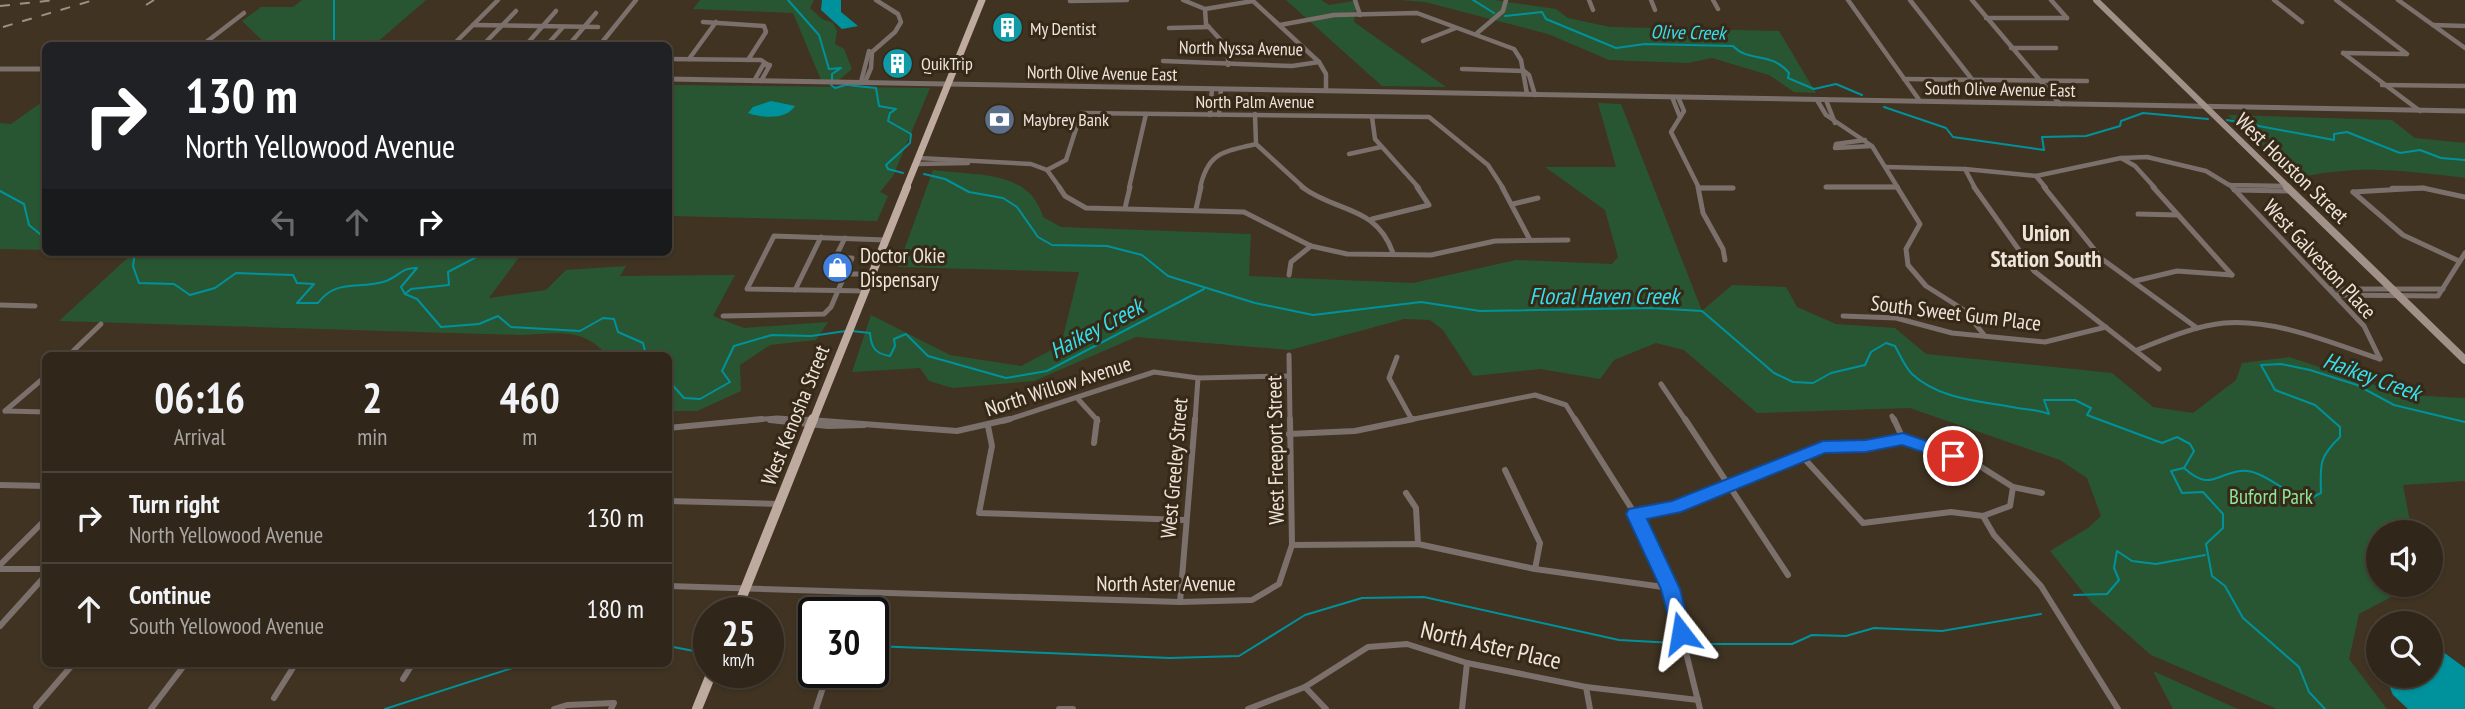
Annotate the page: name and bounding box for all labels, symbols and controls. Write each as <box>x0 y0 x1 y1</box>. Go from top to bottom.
building icon: My Dentist <box>990 11 1024 45</box>
place label: My Dentist <box>1030 17 1096 40</box>
water label: Olive Creek <box>1650 19 1728 45</box>
street label: North Nyssa Avenue <box>1179 35 1303 61</box>
building icon: QuikTrip <box>881 46 915 80</box>
place label: QuikTrip <box>921 52 973 75</box>
street label: North Olive Avenue East <box>1027 60 1177 86</box>
text: 130 m <box>185 63 298 127</box>
icon: right <box>70 70 161 161</box>
street label: South Olive Avenue East <box>1924 76 2076 102</box>
street label: North Palm Avenue <box>1195 90 1315 113</box>
bank icon: Maybrey Bank <box>983 102 1017 136</box>
street label: West Houston Street <box>2229 107 2355 229</box>
place label: Maybrey Bank <box>1023 108 1109 131</box>
text: North Yellowood Avenue <box>185 125 455 167</box>
street label: West Galveston Place <box>2258 194 2382 324</box>
icon: left <box>265 203 303 241</box>
icon: ahead <box>338 203 376 241</box>
icon: right <box>411 203 449 241</box>
district label: Union Station South <box>1990 218 2102 273</box>
place label: Doctor Okie Dispensary <box>860 242 945 293</box>
shop icon: Doctor Okie Dispensary <box>820 250 854 284</box>
water label: Floral Haven Creek <box>1529 281 1682 310</box>
street label: South Sweet Gum Place <box>1869 289 2043 337</box>
water label: Haikey Creek <box>1044 290 1150 365</box>
street label: West Kenosha Street <box>755 341 835 489</box>
water label: Haikey Creek <box>2319 345 2428 408</box>
street label: North Willow Avenue <box>982 350 1134 422</box>
text: 06:16 <box>154 370 245 425</box>
text: 2 <box>362 370 382 425</box>
text: 460 <box>500 370 560 425</box>
street label: West Freeport Street <box>1260 375 1290 525</box>
street label: West Greeley Street <box>1154 396 1194 539</box>
text: Arrival <box>174 422 226 451</box>
text: min <box>357 422 387 451</box>
text: m <box>522 422 537 451</box>
pin <box>1923 426 1983 486</box>
icon: arrive <box>1934 437 1972 475</box>
park label: Buford Park <box>2229 483 2313 510</box>
text: Turn right <box>129 487 220 520</box>
icon: right <box>70 499 108 537</box>
text: 130 m <box>586 501 644 534</box>
text: North Yellowood Avenue <box>129 520 323 549</box>
map controls <box>2366 520 2443 688</box>
button: sound <box>2366 520 2443 597</box>
street label: North Aster Avenue <box>1096 570 1236 597</box>
text: Continue <box>129 578 211 611</box>
icon: ahead <box>70 590 108 628</box>
text: 180 m <box>586 592 644 625</box>
position arrow <box>1644 596 1718 670</box>
speed limit sign: 30 <box>798 597 889 688</box>
text: 25 <box>722 610 755 656</box>
text: South Yellowood Avenue <box>129 611 324 640</box>
button: search <box>2366 611 2443 688</box>
street label: North Aster Place <box>1418 614 1564 676</box>
text: km/h <box>723 648 754 671</box>

